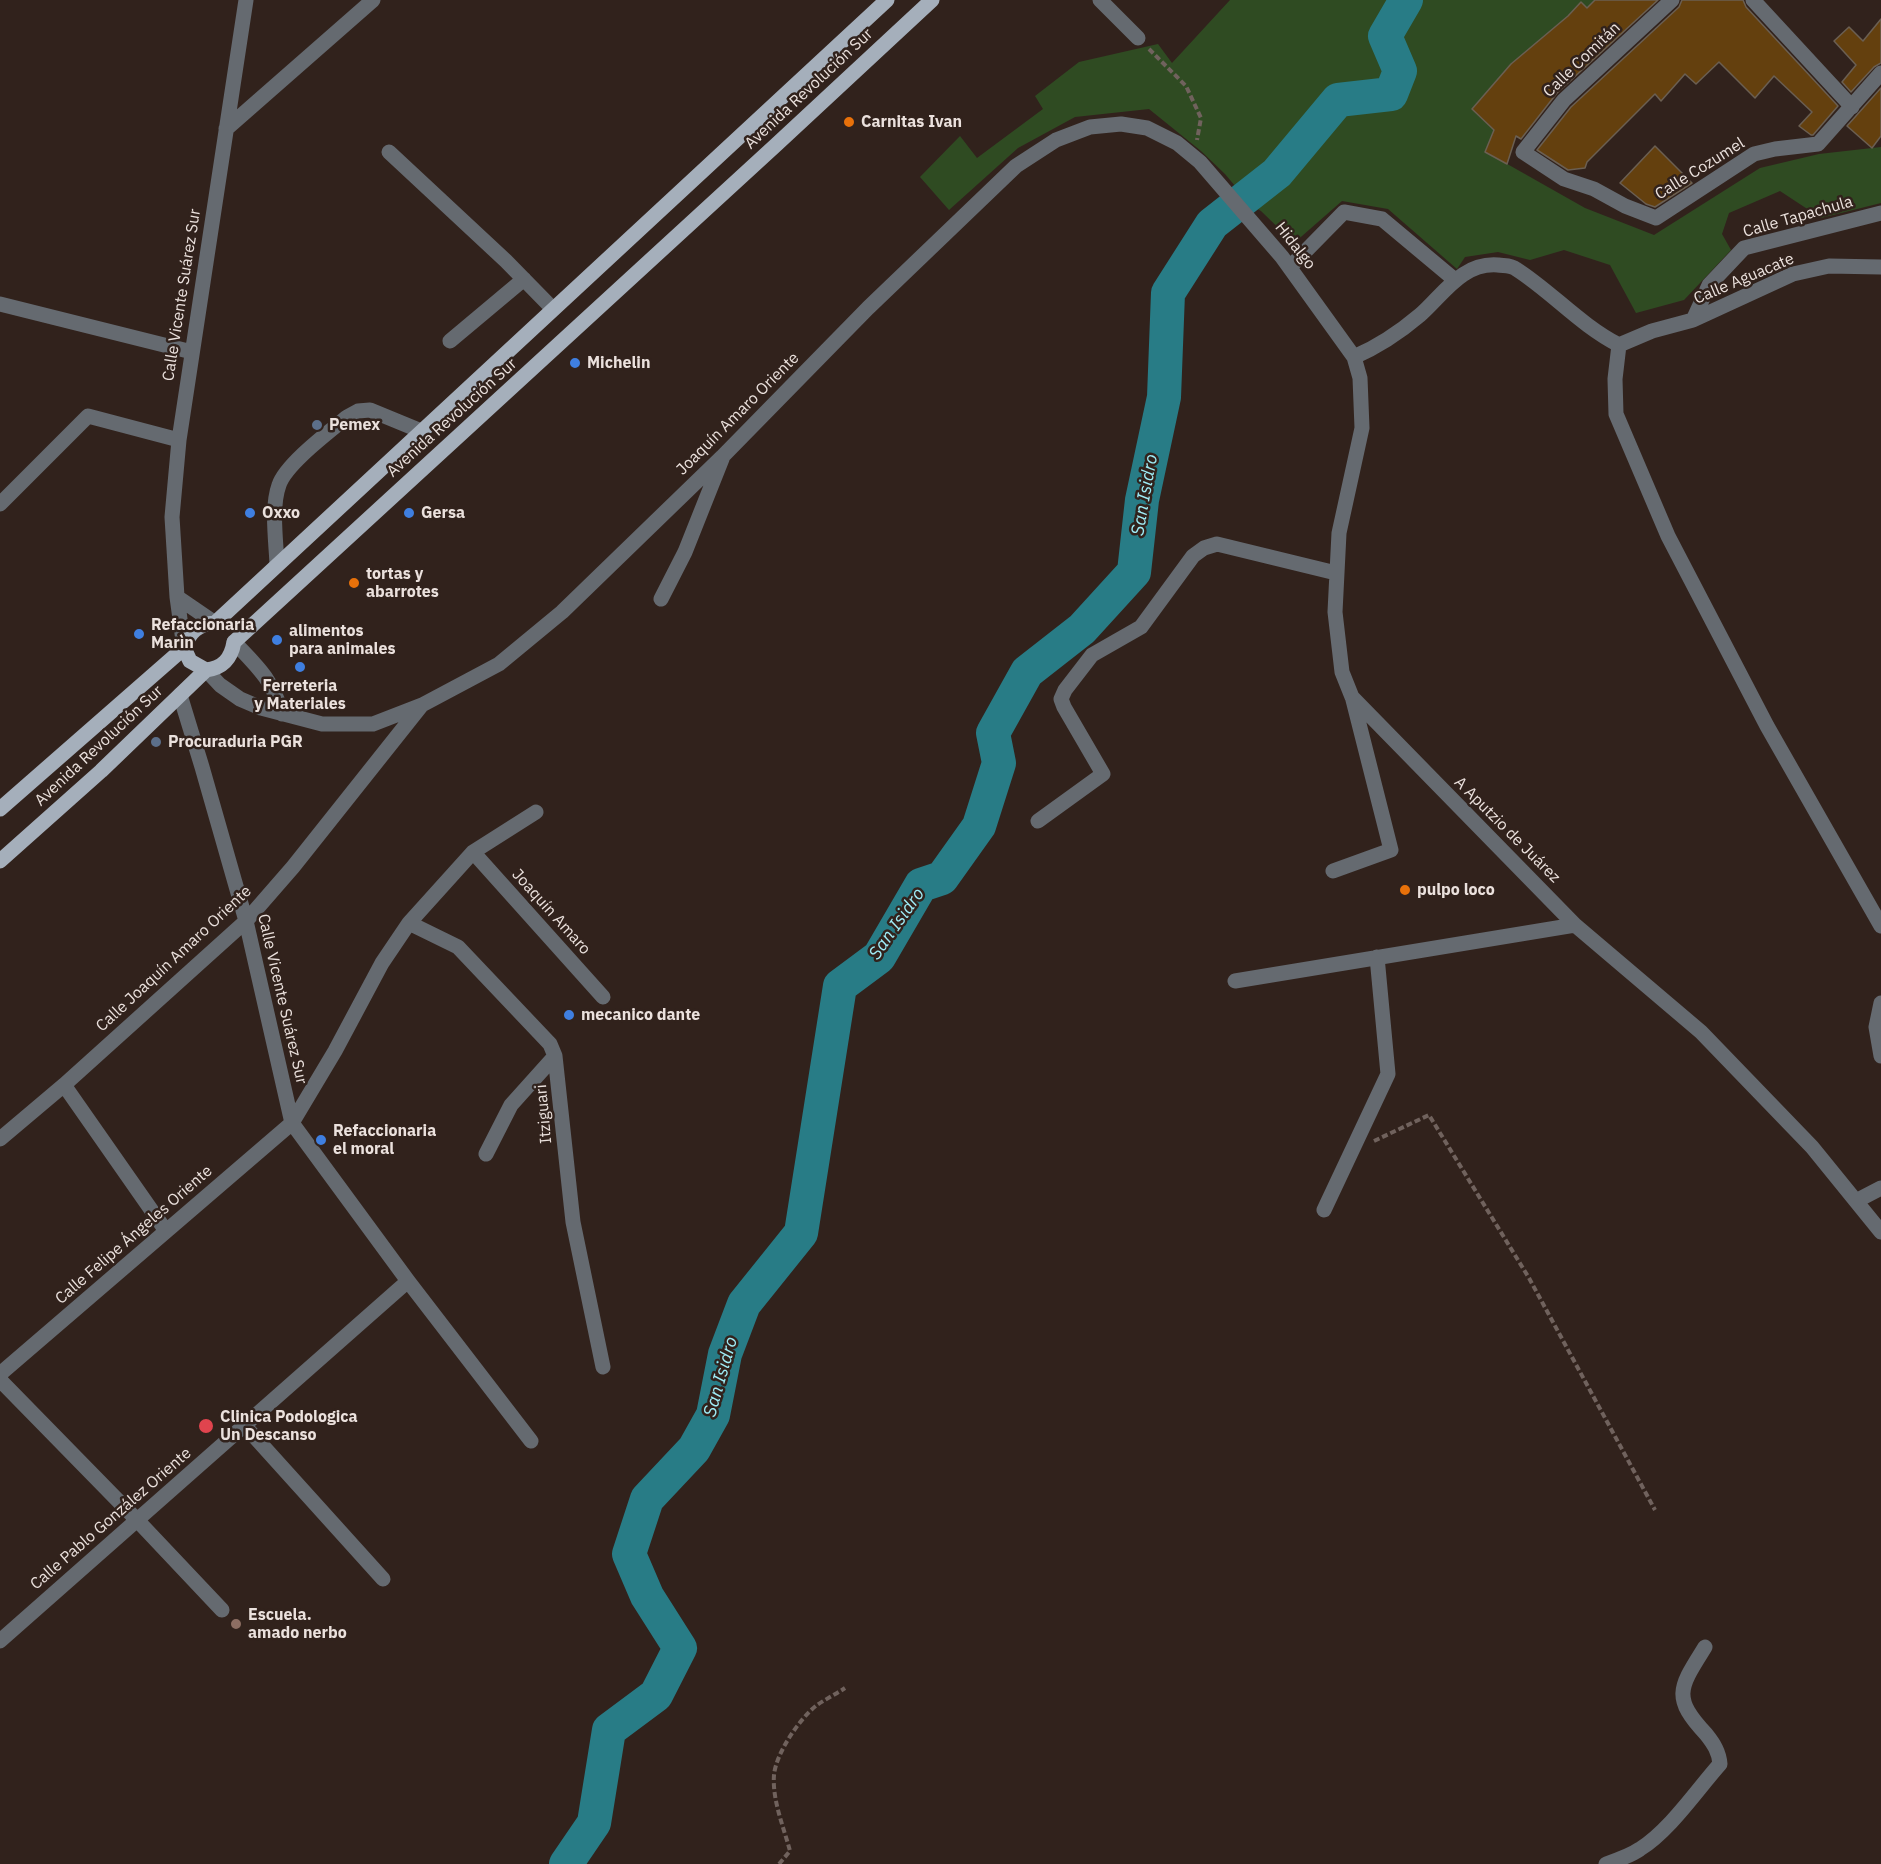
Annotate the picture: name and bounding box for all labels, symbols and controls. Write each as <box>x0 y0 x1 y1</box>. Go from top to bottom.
street label: Calle Comitán <box>1539 18 1625 102</box>
street label: Avenida Revolución Sur <box>741 25 877 153</box>
place label: Carnitas Ivan <box>861 112 962 132</box>
marker: Carnitas Ivan <box>842 115 856 129</box>
street label: Calle Cozumel <box>1652 134 1748 204</box>
street label: Calle Tapachula <box>1741 192 1855 242</box>
street label: Calle Vicente Suárez Sur <box>159 207 205 383</box>
street label: Hidalgo <box>1271 218 1319 274</box>
street label: Calle Aguacate <box>1691 249 1797 309</box>
street label: Joaquín Amaro Oriente <box>673 349 803 479</box>
place label: Michelin <box>587 353 650 373</box>
street label: Avenida Revolución Sur <box>383 355 521 481</box>
marker: Michelin <box>568 356 582 370</box>
place label: Pemex <box>329 415 380 435</box>
marker: Pemex <box>310 418 324 432</box>
water label: San Isidro <box>1127 453 1163 537</box>
place label: Oxxo <box>262 503 300 523</box>
place label: Gersa <box>421 503 465 523</box>
marker: Oxxo <box>243 506 257 520</box>
marker: Gersa <box>402 506 416 520</box>
place label: tortas y abarrotes <box>366 564 439 602</box>
marker: tortas y abarrotes <box>347 576 361 590</box>
place label: Refaccionaria Marìn <box>151 615 254 653</box>
place label: alimentos para animales <box>289 621 395 659</box>
marker: Refaccionaria Marìn <box>132 627 146 641</box>
marker: alimentos para animales <box>270 633 284 647</box>
marker: Ferreteria y Materiales <box>293 660 307 674</box>
place label: Ferreteria y Materiales <box>254 676 346 714</box>
street label: Avenida Revolución Sur <box>31 682 167 810</box>
place label: Procuraduria PGR <box>168 732 303 752</box>
marker: Procuraduria PGR <box>149 735 163 749</box>
street label: A Aputzio de Juárez <box>1450 773 1564 887</box>
street label: Joaquín Amaro <box>508 865 594 959</box>
place label: pulpo loco <box>1417 880 1495 900</box>
street label: Calle Joaquín Amaro Oriente <box>92 882 256 1036</box>
marker: pulpo loco <box>1398 883 1412 897</box>
water label: San Isidro <box>865 884 929 964</box>
street label: Calle Vicente Suárez Sur <box>253 912 311 1086</box>
place label: mecanico dante <box>581 1005 700 1025</box>
marker: mecanico dante <box>562 1008 576 1022</box>
street label: Itziguari <box>532 1084 556 1144</box>
place label: Refaccionaria el moral <box>333 1121 436 1159</box>
marker: Refaccionaria el moral <box>314 1133 328 1147</box>
street label: Calle Felipe Ángeles Oriente <box>52 1162 216 1308</box>
water label: San Isidro <box>699 1334 743 1420</box>
place label: Clinica Podologica Un Descanso <box>220 1407 358 1445</box>
marker: Clinica Podologica Un Descanso <box>197 1417 215 1435</box>
street label: Calle Pablo González Oriente <box>27 1444 195 1594</box>
place label: Escuela. amado nerbo <box>248 1605 347 1643</box>
marker: Escuela. amado nerbo <box>229 1617 243 1631</box>

